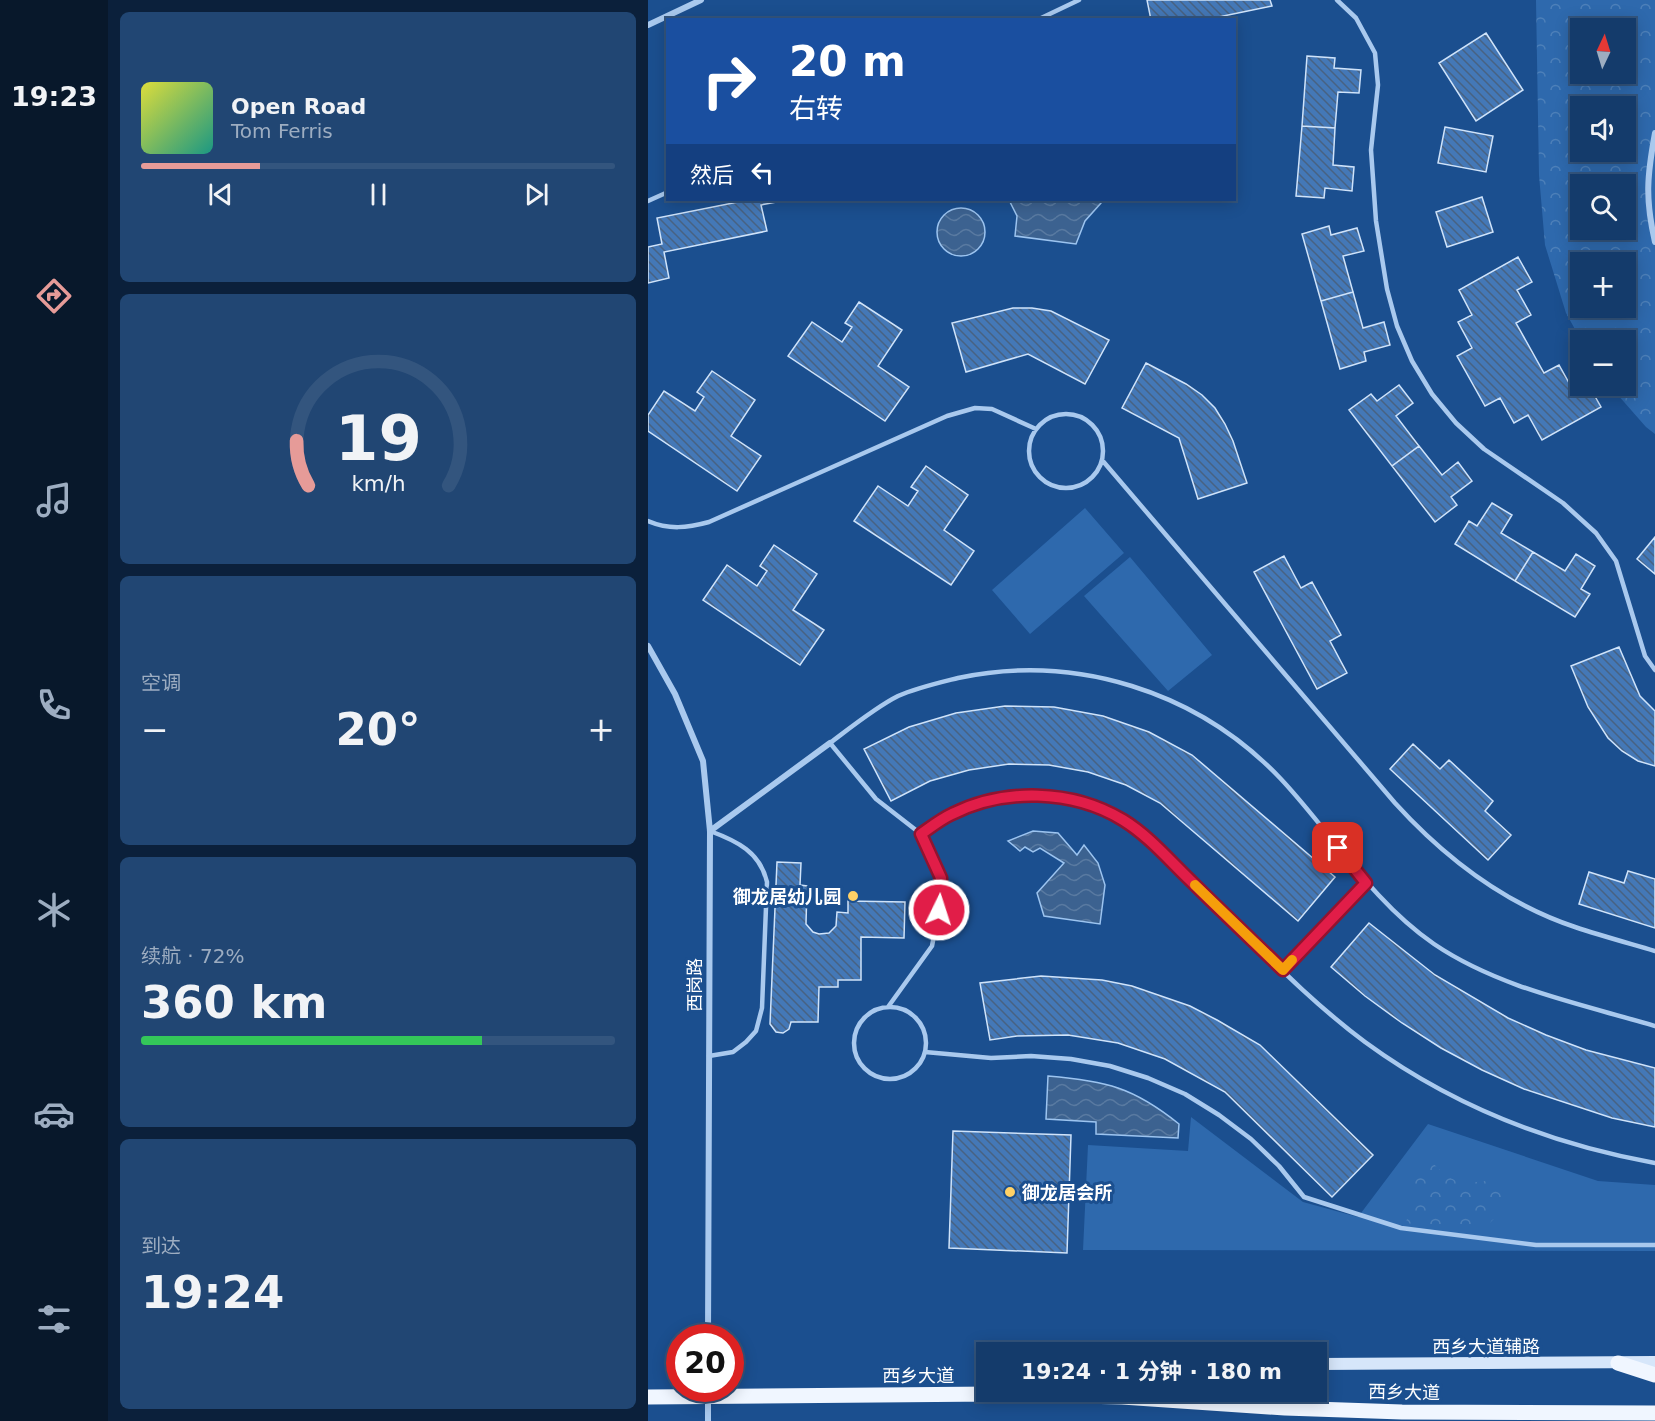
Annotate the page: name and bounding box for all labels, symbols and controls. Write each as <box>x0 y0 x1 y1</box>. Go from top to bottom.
north arrow <box>1570 18 1636 84</box>
map controls <box>1570 18 1636 396</box>
text: 20 m <box>789 37 906 86</box>
icon: right <box>690 42 768 120</box>
text: 19:23 <box>11 81 97 112</box>
text: 右转 <box>789 93 843 124</box>
text: Open Road <box>231 94 366 119</box>
button: sound <box>1570 96 1636 162</box>
text: Tom Ferris <box>231 119 333 143</box>
icon: left <box>746 156 779 189</box>
text: 然后 <box>690 163 734 188</box>
button: search <box>1570 174 1636 240</box>
icon: previous <box>204 178 237 211</box>
icon: pause <box>362 178 395 211</box>
icon: next <box>520 178 553 211</box>
button: + <box>1570 252 1636 318</box>
icon: directions <box>33 275 75 317</box>
button: − <box>1570 330 1636 396</box>
text: 19 <box>335 402 421 475</box>
text: km/h <box>351 471 405 496</box>
icon: music <box>33 479 75 521</box>
text: 空调 <box>141 671 181 695</box>
icon: phone <box>33 684 75 726</box>
text: 20° <box>335 703 421 756</box>
text: − <box>141 710 169 749</box>
text: + <box>587 710 615 749</box>
pin <box>1312 822 1363 873</box>
icon: arrive <box>1321 831 1354 864</box>
position arrow <box>907 878 971 942</box>
place label: 御龙居幼儿园 <box>732 886 841 907</box>
icon: climate <box>33 889 75 931</box>
marker: 御龙居幼儿园 <box>846 889 860 903</box>
text: 续航 · 72% <box>141 944 245 968</box>
street label: 西岗路 <box>684 958 705 1012</box>
text: 360 km <box>141 976 327 1029</box>
icon: car <box>33 1093 75 1135</box>
place label: 御龙居会所 <box>1021 1182 1112 1203</box>
marker: 御龙居会所 <box>1003 1185 1017 1199</box>
text: 到达 <box>141 1234 181 1258</box>
text: 19:24 <box>141 1266 284 1319</box>
icon: filters <box>33 1298 75 1340</box>
speed limit sign: 20 <box>666 1324 744 1402</box>
street label: 西乡大道辅路 <box>1432 1336 1540 1357</box>
text: 19:24 · 1 分钟 · 180 m <box>1021 1359 1282 1384</box>
street label: 西乡大道 <box>882 1365 954 1386</box>
street label: 西乡大道 <box>1368 1381 1440 1403</box>

